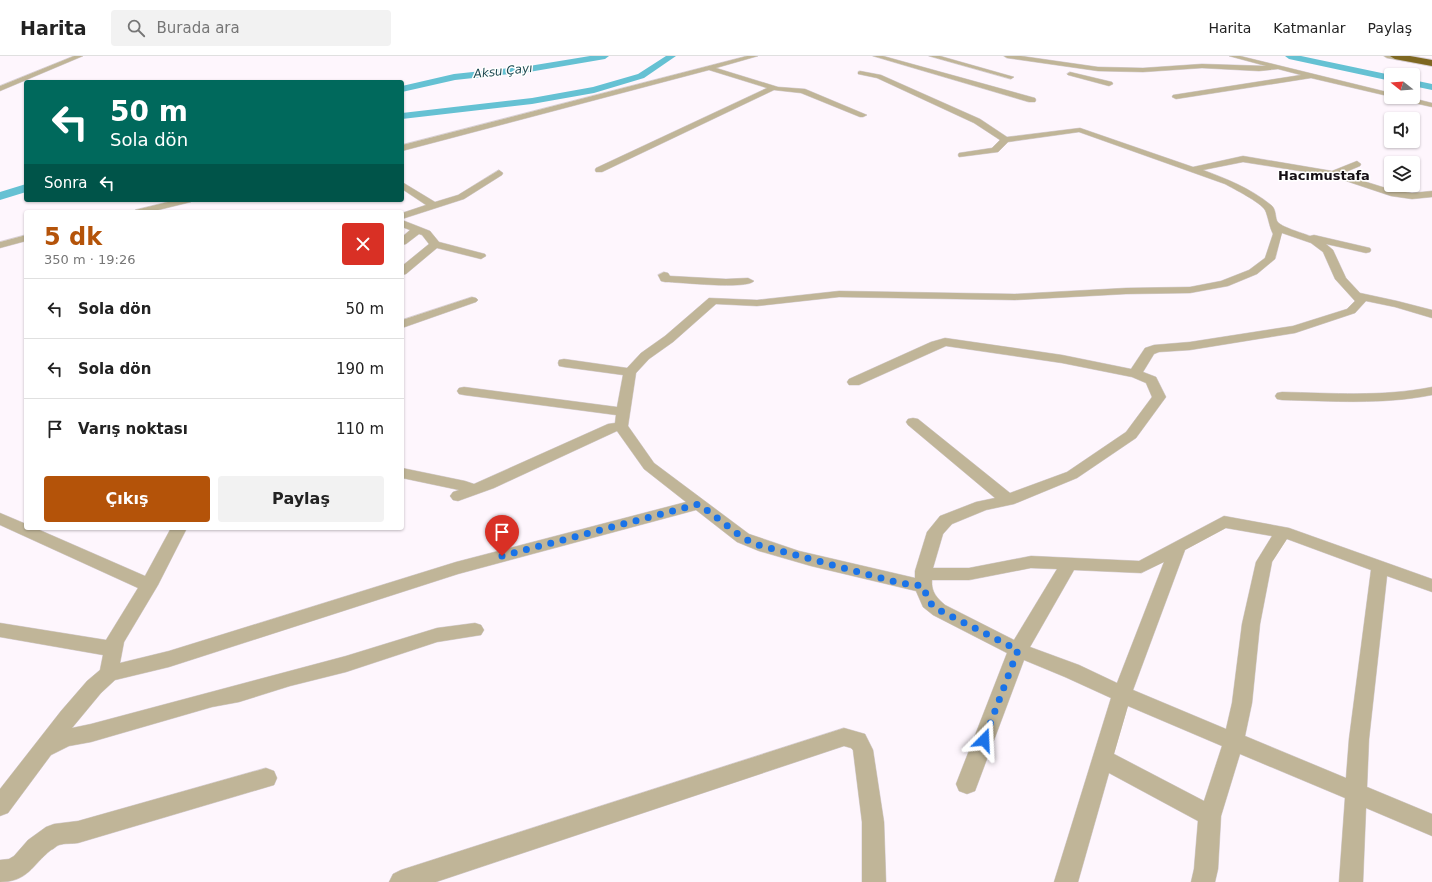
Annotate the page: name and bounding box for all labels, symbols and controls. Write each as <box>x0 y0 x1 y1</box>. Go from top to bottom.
search box <box>111 10 391 46</box>
text: Harita <box>20 17 87 39</box>
icon: search <box>125 17 147 39</box>
text: Burada ara <box>157 19 240 37</box>
text: Harita <box>1208 20 1251 36</box>
text: Katmanlar <box>1273 20 1346 36</box>
text: Paylaş <box>1368 20 1412 36</box>
water label: Aksu Çayı <box>472 61 533 81</box>
north arrow <box>1384 68 1420 104</box>
map controls <box>1384 68 1420 192</box>
text: 50 m <box>110 95 188 128</box>
icon: left <box>44 96 96 148</box>
button: sound <box>1384 112 1420 148</box>
text: Sola dön <box>110 129 188 150</box>
button: layers <box>1384 156 1420 192</box>
district label: Hacımustafa <box>1278 168 1370 183</box>
icon: left <box>96 172 118 194</box>
text: Sonra <box>44 174 88 192</box>
text: 5 dk <box>44 223 102 251</box>
button: close <box>342 223 384 265</box>
text: 350 m · 19:26 <box>44 252 135 267</box>
icon: left <box>44 298 66 320</box>
text: Sola dön <box>78 300 151 318</box>
text: 50 m <box>346 300 384 318</box>
icon: left <box>44 358 66 380</box>
text: Sola dön <box>78 360 151 378</box>
text: 190 m <box>336 360 384 378</box>
icon: arrive <box>44 418 66 440</box>
text: Varış noktası <box>78 420 188 438</box>
text: 110 m <box>336 420 384 438</box>
button: Çıkış <box>44 476 210 522</box>
button: Paylaş <box>218 476 384 522</box>
pin <box>485 515 519 556</box>
icon: arrive <box>491 521 513 543</box>
position arrow <box>963 719 1005 761</box>

